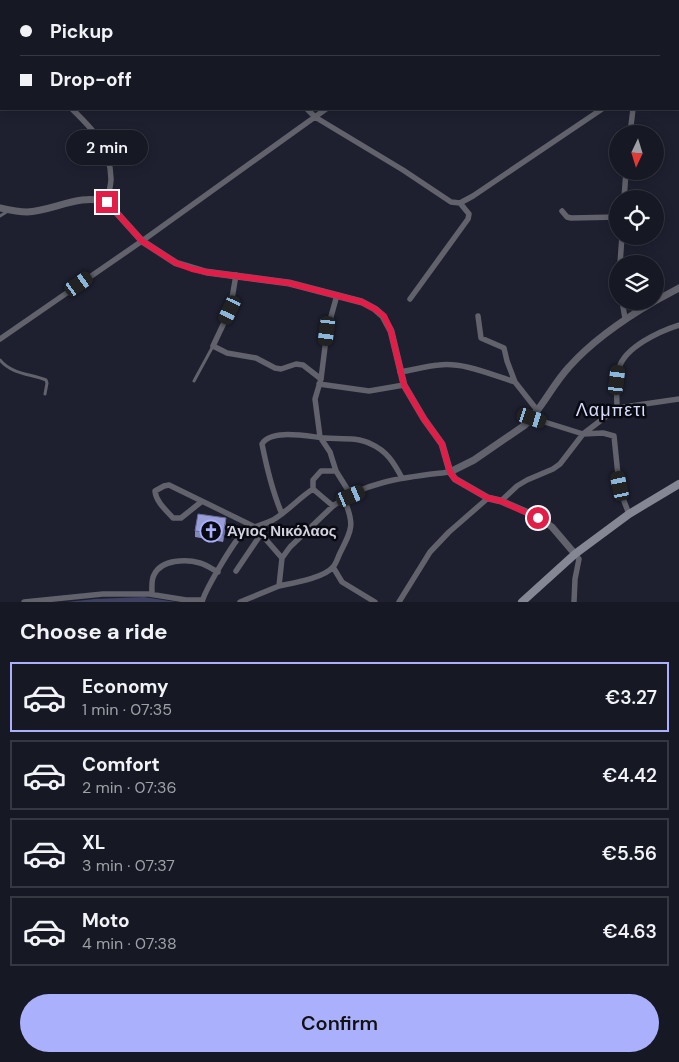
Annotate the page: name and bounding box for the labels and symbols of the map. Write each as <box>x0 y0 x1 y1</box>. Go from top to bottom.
north arrow <box>609 125 664 180</box>
callout: 2 min <box>66 130 148 164</box>
route end <box>96 191 118 213</box>
car <box>62 269 95 299</box>
car <box>216 293 243 327</box>
car <box>317 315 336 347</box>
car <box>607 364 626 396</box>
district label: Λαμπετι <box>576 398 646 422</box>
car <box>515 406 548 430</box>
car <box>609 470 630 502</box>
car <box>334 483 367 509</box>
route start <box>527 507 549 529</box>
church icon: Άγιος Νικόλαος <box>199 519 223 543</box>
place label: Άγιος Νικόλαος <box>227 521 337 541</box>

